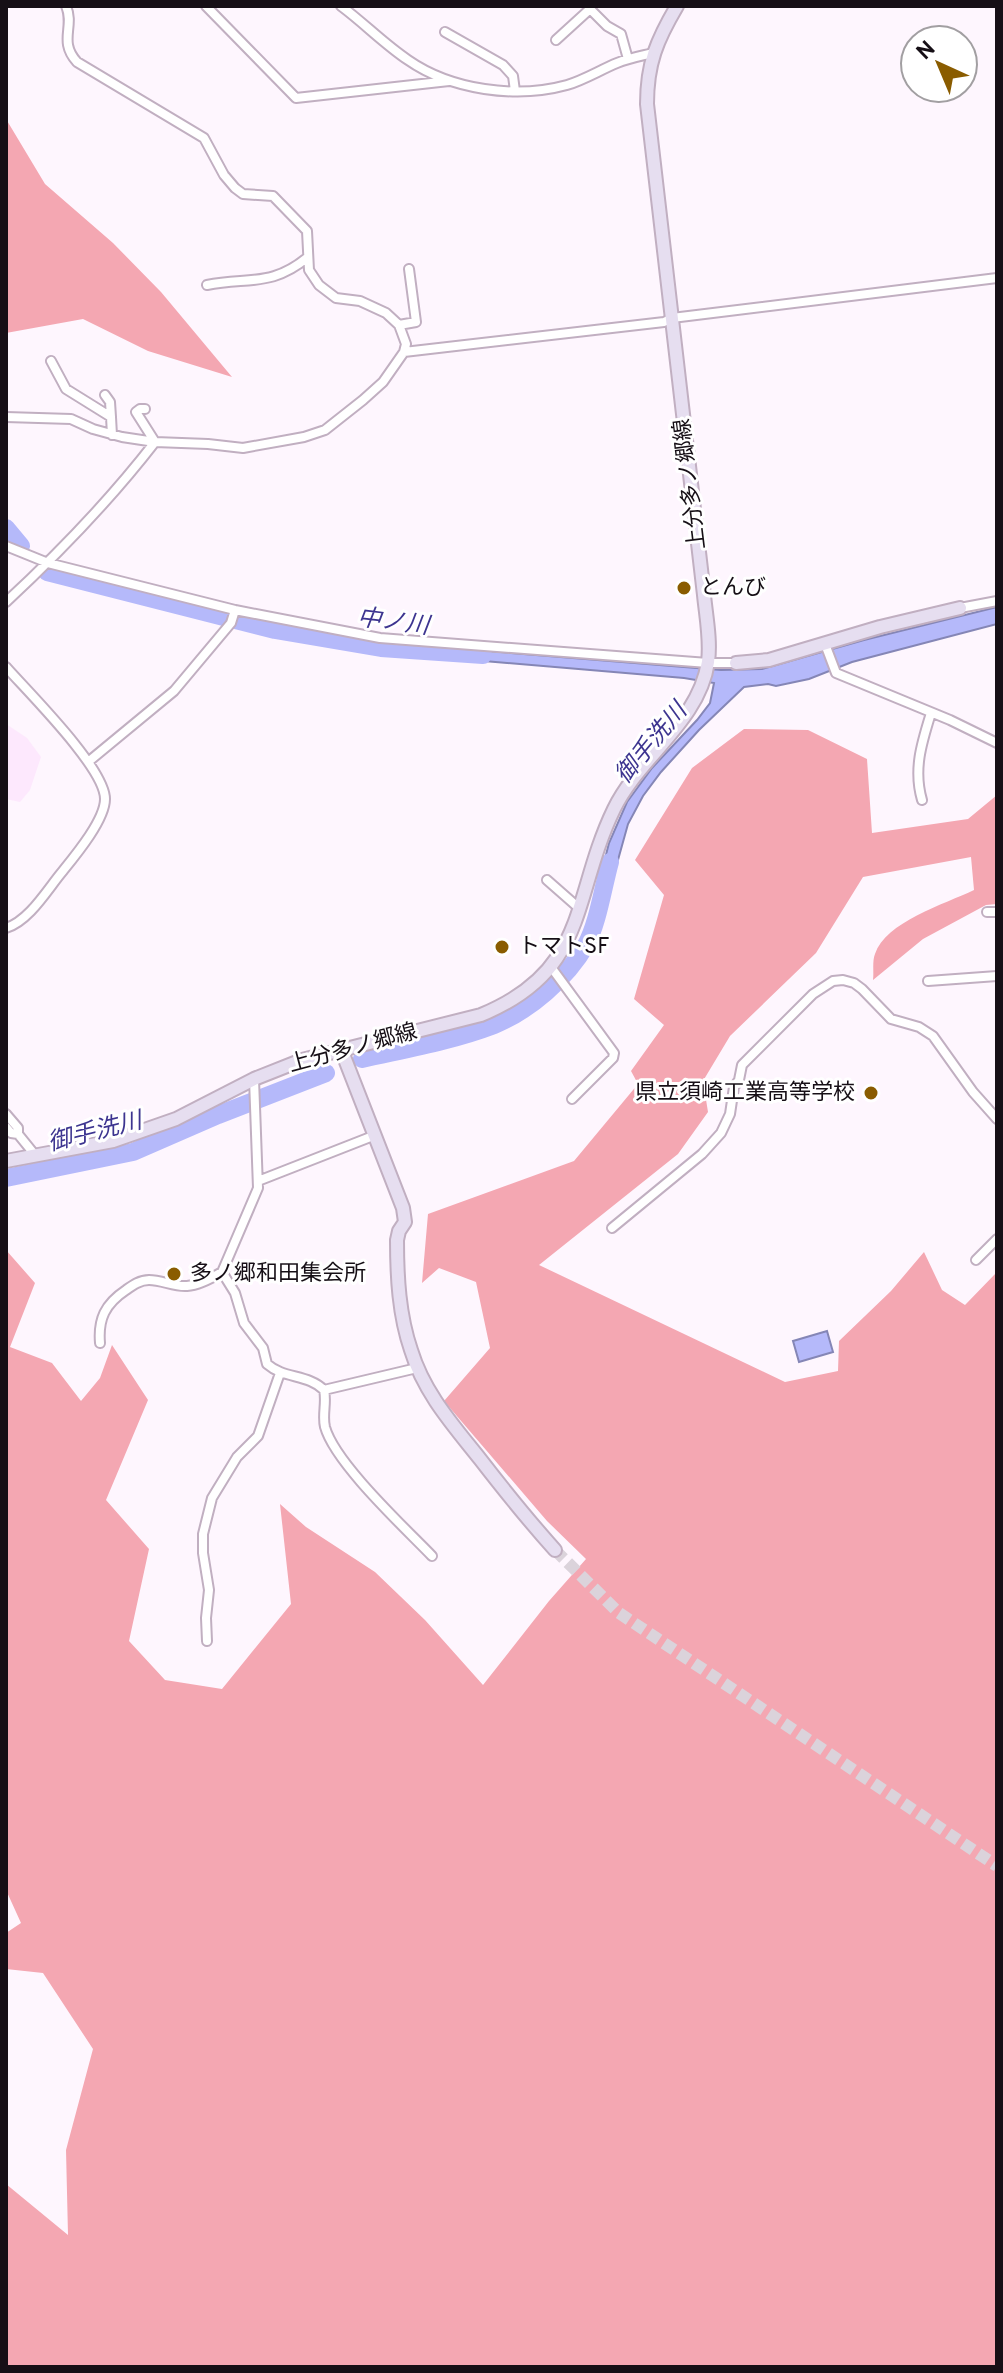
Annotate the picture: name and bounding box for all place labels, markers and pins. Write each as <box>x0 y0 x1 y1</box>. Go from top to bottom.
place label: とんび <box>700 575 766 602</box>
marker: とんび <box>675 579 693 597</box>
place label: トマトSF <box>518 934 610 961</box>
marker: トマトSF <box>493 938 511 956</box>
place label: 県立須崎工業高等学校 <box>635 1080 855 1107</box>
marker: 県立須崎工業高等学校 <box>862 1084 880 1102</box>
place label: 多ノ郷和田集会所 <box>190 1261 366 1288</box>
marker: 多ノ郷和田集会所 <box>165 1265 183 1283</box>

